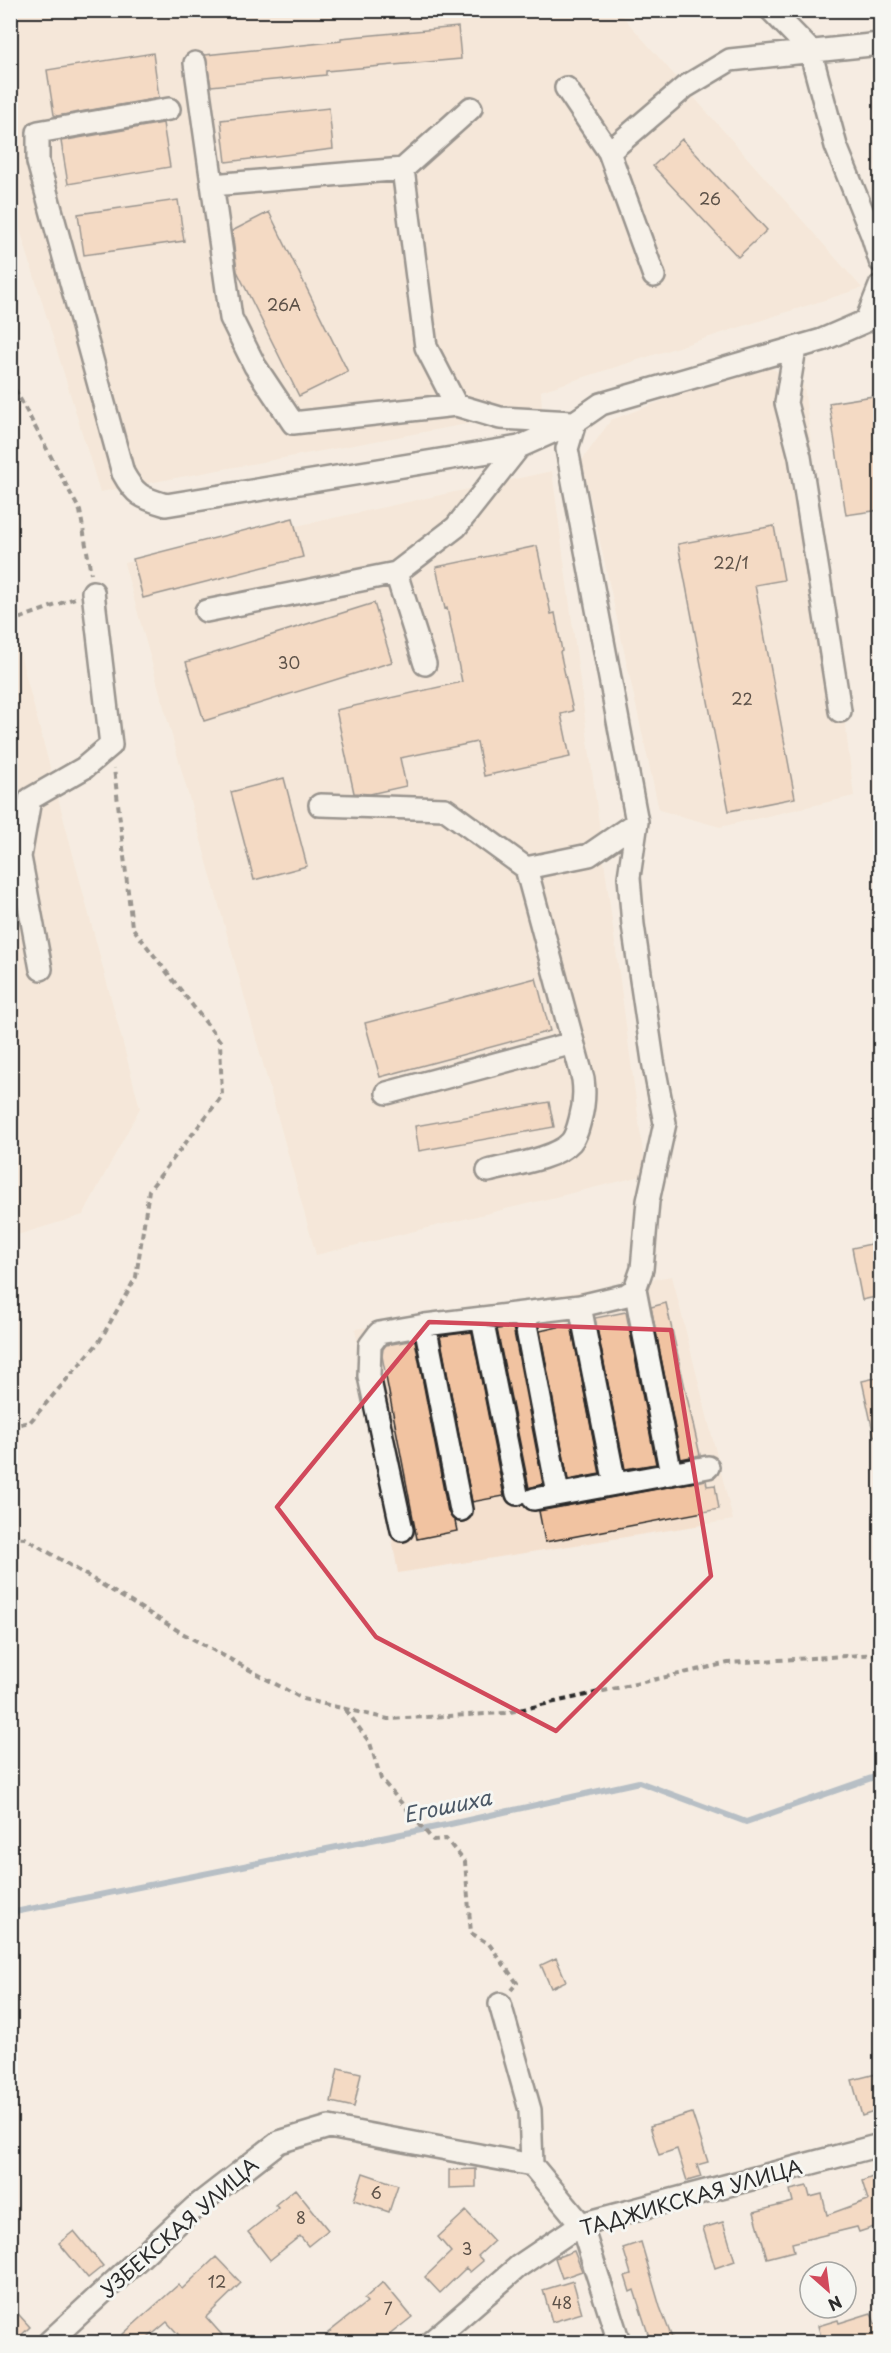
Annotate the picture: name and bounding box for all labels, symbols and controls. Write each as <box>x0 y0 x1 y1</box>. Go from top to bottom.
house number: 26 <box>699 186 721 210</box>
house number: 26А <box>267 292 301 316</box>
house number: 22/1 <box>713 550 749 574</box>
house number: 30 <box>278 650 300 674</box>
house number: 22 <box>731 686 753 710</box>
water label: Егошиха <box>400 1780 495 1830</box>
street label: УЗБЕКСКАЯ УЛИЦА <box>93 2150 265 2304</box>
street label: ТАДЖИКСКАЯ УЛИЦА <box>576 2151 806 2243</box>
house number: 6 <box>370 2180 382 2204</box>
house number: 8 <box>296 2205 306 2229</box>
house number: 3 <box>462 2236 472 2260</box>
north arrow <box>798 2260 858 2320</box>
house number: 12 <box>208 2269 226 2293</box>
house number: 48 <box>552 2290 572 2314</box>
text: N <box>824 2291 847 2318</box>
house number: 7 <box>383 2296 393 2320</box>

